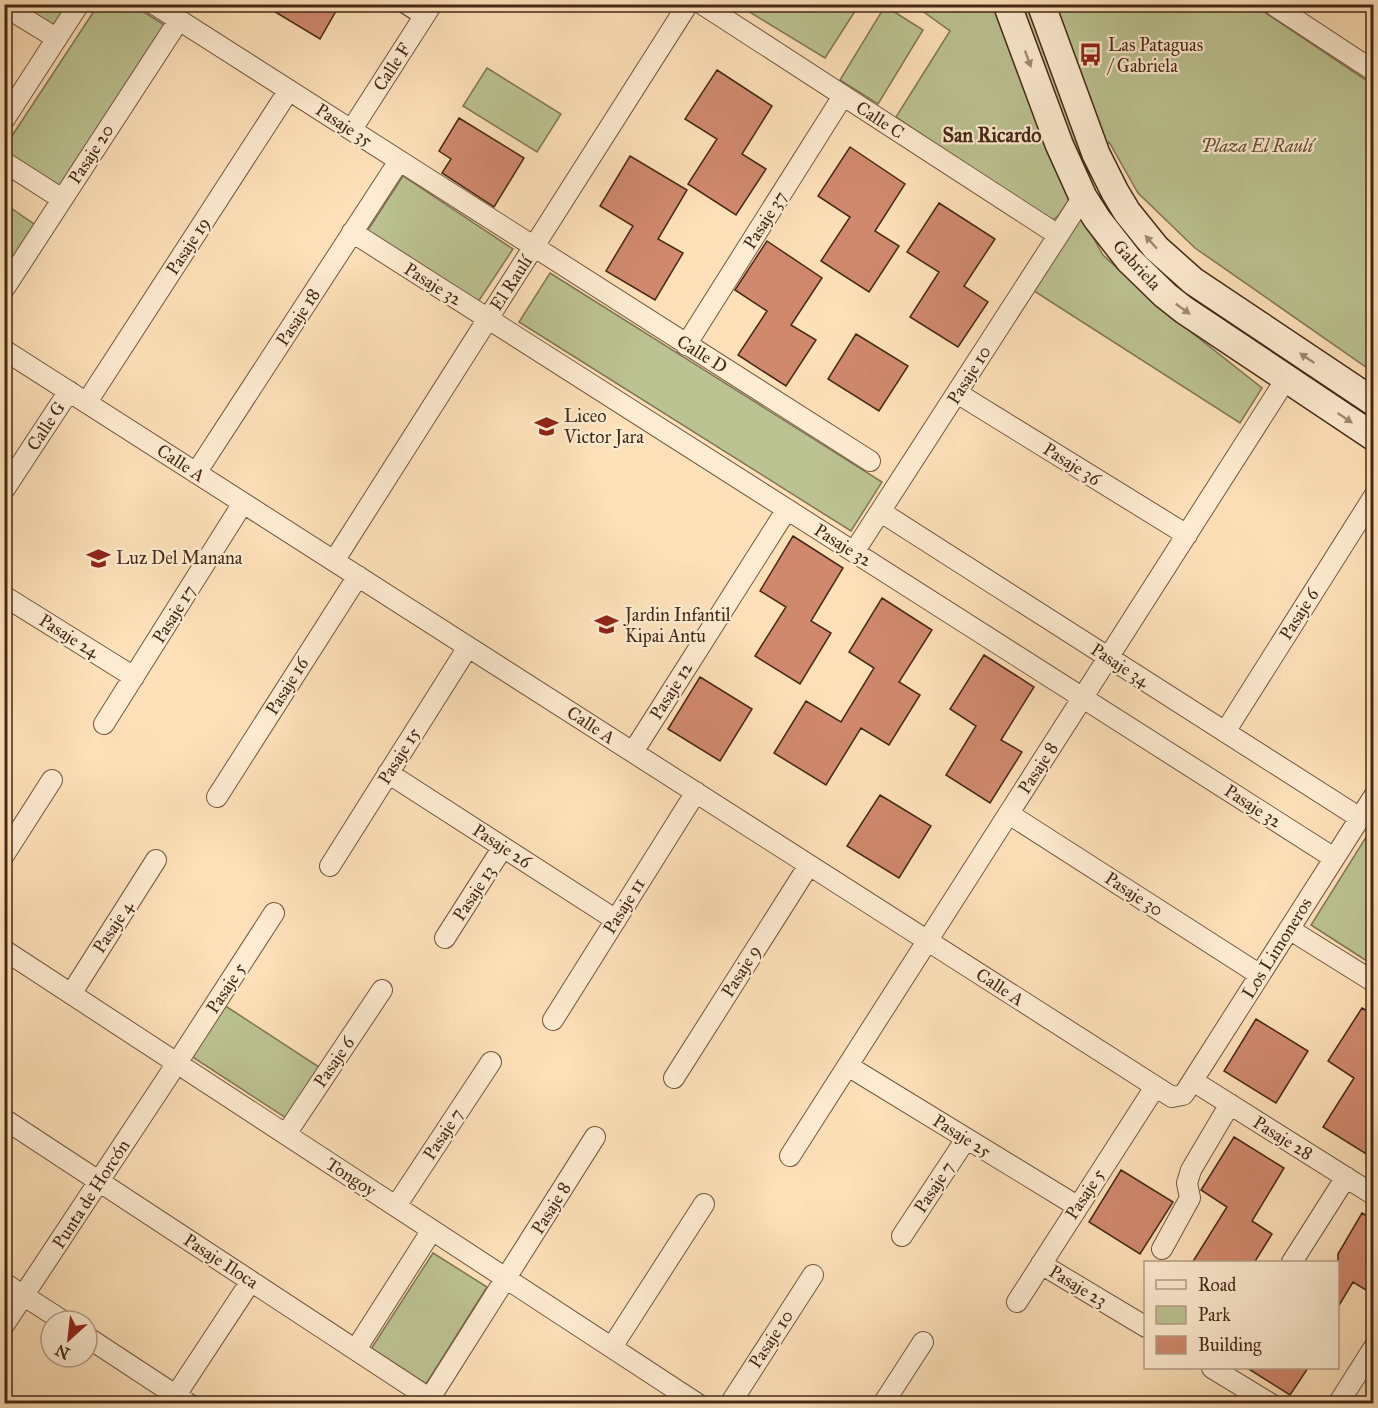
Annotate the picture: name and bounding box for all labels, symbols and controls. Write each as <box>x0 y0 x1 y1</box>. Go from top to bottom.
place label: Las Pataguas / Gabriela <box>1106 34 1203 77</box>
street label: Calle F <box>368 39 416 95</box>
bus stop icon: Las Pataguas / Gabriela <box>1077 42 1103 68</box>
one-way arrow <box>1023 51 1033 69</box>
street label: Calle C <box>852 96 908 144</box>
street label: Pasaje 35 <box>312 99 377 152</box>
street label: Pasaje 20 <box>64 120 118 188</box>
district label: San Ricardo <box>942 123 1042 147</box>
park label: Plaza El Raulí <box>1201 135 1317 157</box>
street label: Pasaje 37 <box>739 187 791 253</box>
street label: Pasaje 19 <box>161 213 215 279</box>
street label: Gabriela <box>1108 235 1166 295</box>
one-way arrow <box>1145 235 1158 250</box>
street label: El Raulí <box>485 250 537 315</box>
street label: Pasaje 32 <box>400 258 466 310</box>
street label: Pasaje 18 <box>271 284 325 350</box>
one-way arrow <box>1175 303 1191 315</box>
street label: Calle D <box>673 330 731 378</box>
street label: Pasaje 10 <box>942 342 996 408</box>
one-way arrow <box>1299 352 1316 363</box>
street label: Calle G <box>22 397 70 455</box>
place label: Liceo Victor Jara <box>563 405 644 449</box>
one-way arrow <box>1337 412 1353 423</box>
school or university icon: Liceo Victor Jara <box>533 413 559 439</box>
street label: Pasaje 36 <box>1039 438 1106 491</box>
street label: Calle A <box>153 439 209 487</box>
street label: Pasaje 32 <box>810 519 876 571</box>
school or university icon: Luz Del Manana <box>85 545 111 571</box>
place label: Luz Del Manana <box>116 547 243 569</box>
street label: Pasaje 17 <box>148 581 200 647</box>
street label: Pasaje 6 <box>1275 583 1324 644</box>
place label: Jardin Infantil Kipai Antu <box>623 604 731 647</box>
street label: Pasaje 24 <box>35 609 104 663</box>
school or university icon: Jardin Infantil Kipai Antu <box>594 612 620 638</box>
street label: Pasaje 34 <box>1087 638 1154 692</box>
street label: Pasaje 16 <box>261 652 314 719</box>
street label: Pasaje 12 <box>645 658 697 724</box>
street label: Calle A <box>563 701 619 749</box>
street label: Pasaje 15 <box>373 723 425 788</box>
street label: Pasaje 8 <box>1013 738 1063 798</box>
street label: Pasaje 32 <box>1220 779 1286 833</box>
street label: Pasaje 26 <box>468 819 536 874</box>
street label: Pasaje 13 <box>448 861 500 925</box>
street label: Pasaje 30 <box>1101 867 1167 921</box>
street label: Pasaje 11 <box>598 874 650 938</box>
street label: Los Limoneros <box>1237 893 1317 1003</box>
street label: Pasaje 4 <box>88 896 138 957</box>
street label: Pasaje 9 <box>717 941 765 1001</box>
street label: Pasaje 5 <box>202 958 251 1017</box>
street label: Calle A <box>972 963 1028 1011</box>
street label: Pasaje 6 <box>309 1032 359 1092</box>
street label: Pasaje 7 <box>418 1104 468 1164</box>
street label: Pasaje 25 <box>929 1110 996 1163</box>
street label: Pasaje 28 <box>1249 1111 1317 1165</box>
street label: Punta de Horcón <box>48 1135 135 1253</box>
street label: Tongoy <box>321 1153 381 1203</box>
street label: Pasaje 7 <box>909 1157 959 1217</box>
street label: Pasaje 5 <box>1061 1164 1110 1223</box>
street label: Pasaje 8 <box>527 1178 575 1238</box>
street label: Pasaje Iloca <box>180 1229 263 1293</box>
street label: Pasaje 23 <box>1045 1260 1111 1312</box>
legend <box>1144 1261 1339 1369</box>
text: Road <box>1198 1274 1236 1296</box>
text: Park <box>1198 1304 1231 1326</box>
street label: Pasaje 10 <box>744 1306 798 1372</box>
north arrow <box>39 1309 99 1369</box>
text: Building <box>1198 1334 1262 1357</box>
text: N <box>52 1340 73 1363</box>

